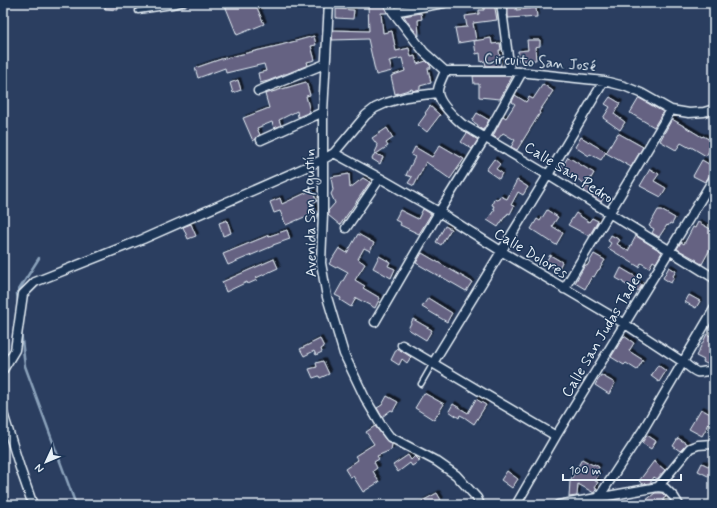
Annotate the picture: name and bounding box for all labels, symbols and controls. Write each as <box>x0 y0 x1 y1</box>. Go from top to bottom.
street label: Circuito San José <box>483 49 597 77</box>
street label: Calle San Pedro <box>520 137 617 208</box>
street label: Avenida San Agustín <box>300 148 323 278</box>
street label: Calle Dolores <box>490 224 571 284</box>
street label: Calle San Judas Tadeo <box>557 268 648 401</box>
north arrow <box>26 442 66 482</box>
scale bar <box>563 456 681 482</box>
text: N <box>32 461 47 476</box>
text: 100 m <box>569 463 601 479</box>

